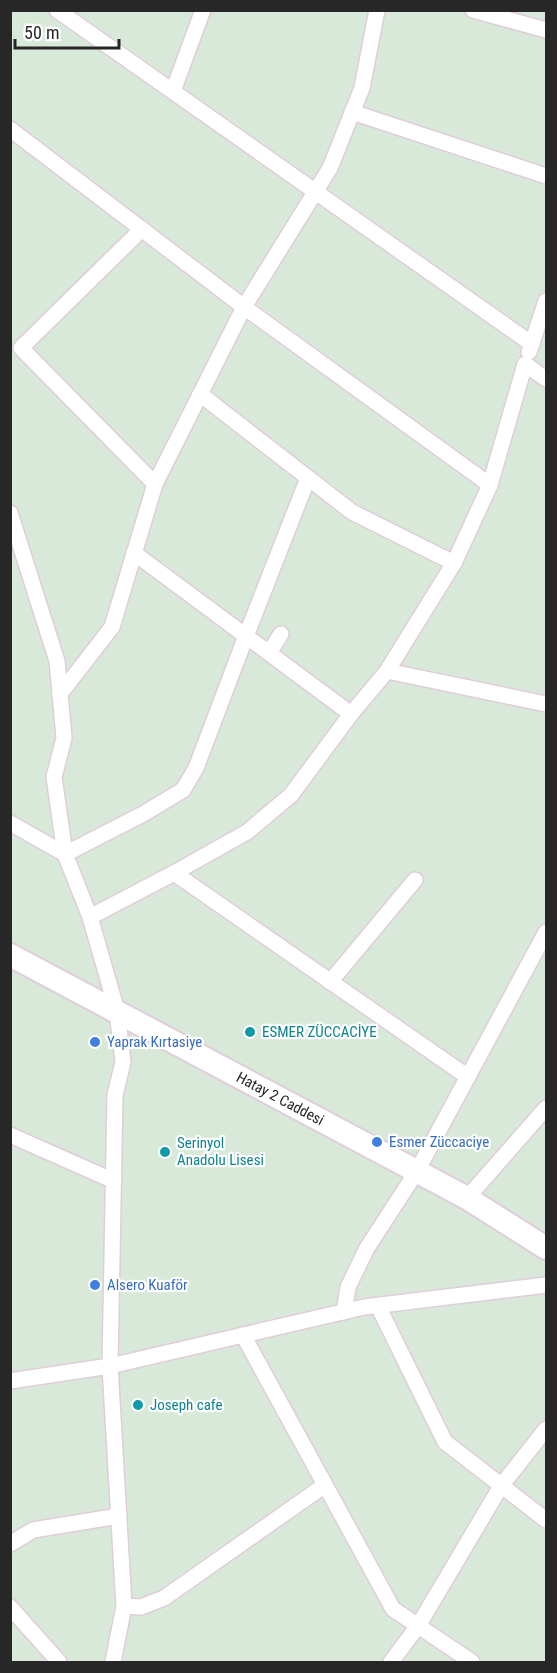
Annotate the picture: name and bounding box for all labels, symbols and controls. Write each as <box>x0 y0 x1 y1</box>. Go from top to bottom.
scale bar <box>15 12 118 50</box>
text: 50 m <box>24 22 59 43</box>
place label: ESMER ZÜCCACİYE <box>262 1023 377 1041</box>
marker: ESMER ZÜCCACİYE <box>243 1025 257 1039</box>
place label: Yaprak Kırtasiye <box>107 1033 202 1051</box>
marker: Yaprak Kırtasiye <box>88 1035 102 1049</box>
street label: Hatay 2 Caddesi <box>233 1068 327 1129</box>
place label: Esmer Züccaciye <box>389 1133 489 1151</box>
place label: Serinyol Anadolu Lisesi <box>177 1134 264 1169</box>
marker: Esmer Züccaciye <box>370 1135 384 1149</box>
marker: Serinyol Anadolu Lisesi <box>158 1145 172 1159</box>
place label: Alsero Kuaför <box>107 1276 188 1294</box>
marker: Alsero Kuaför <box>88 1278 102 1292</box>
place label: Joseph cafe <box>150 1396 222 1414</box>
marker: Joseph cafe <box>131 1398 145 1412</box>

